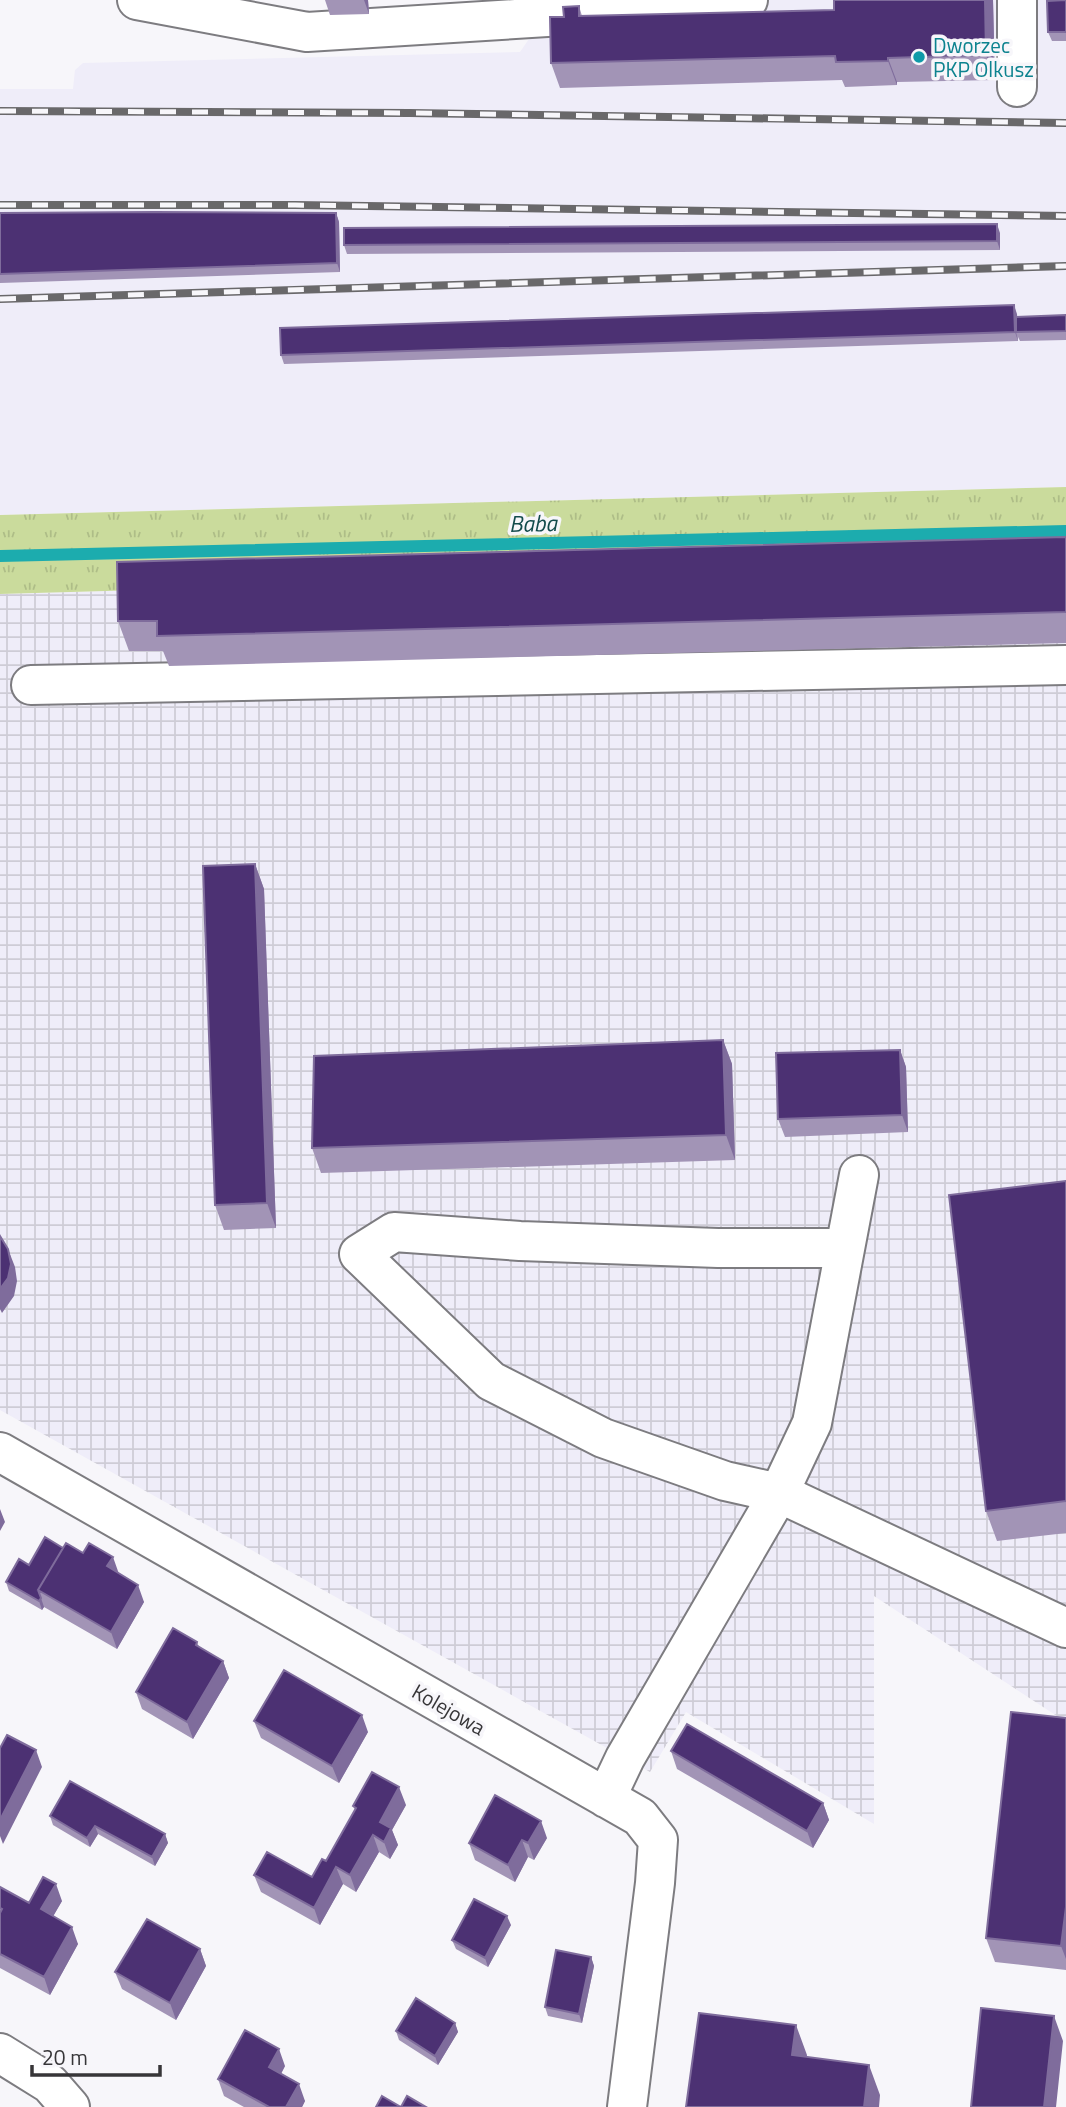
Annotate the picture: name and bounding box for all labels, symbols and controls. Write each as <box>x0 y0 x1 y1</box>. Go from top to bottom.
place label: Dworzec PKP Olkusz <box>933 29 1034 85</box>
marker: Dworzec PKP Olkusz <box>911 49 927 65</box>
water label: Baba <box>509 505 559 541</box>
street label: Kolejowa <box>406 1675 492 1743</box>
scale bar <box>32 2034 159 2078</box>
text: 20 m <box>42 2041 88 2073</box>

